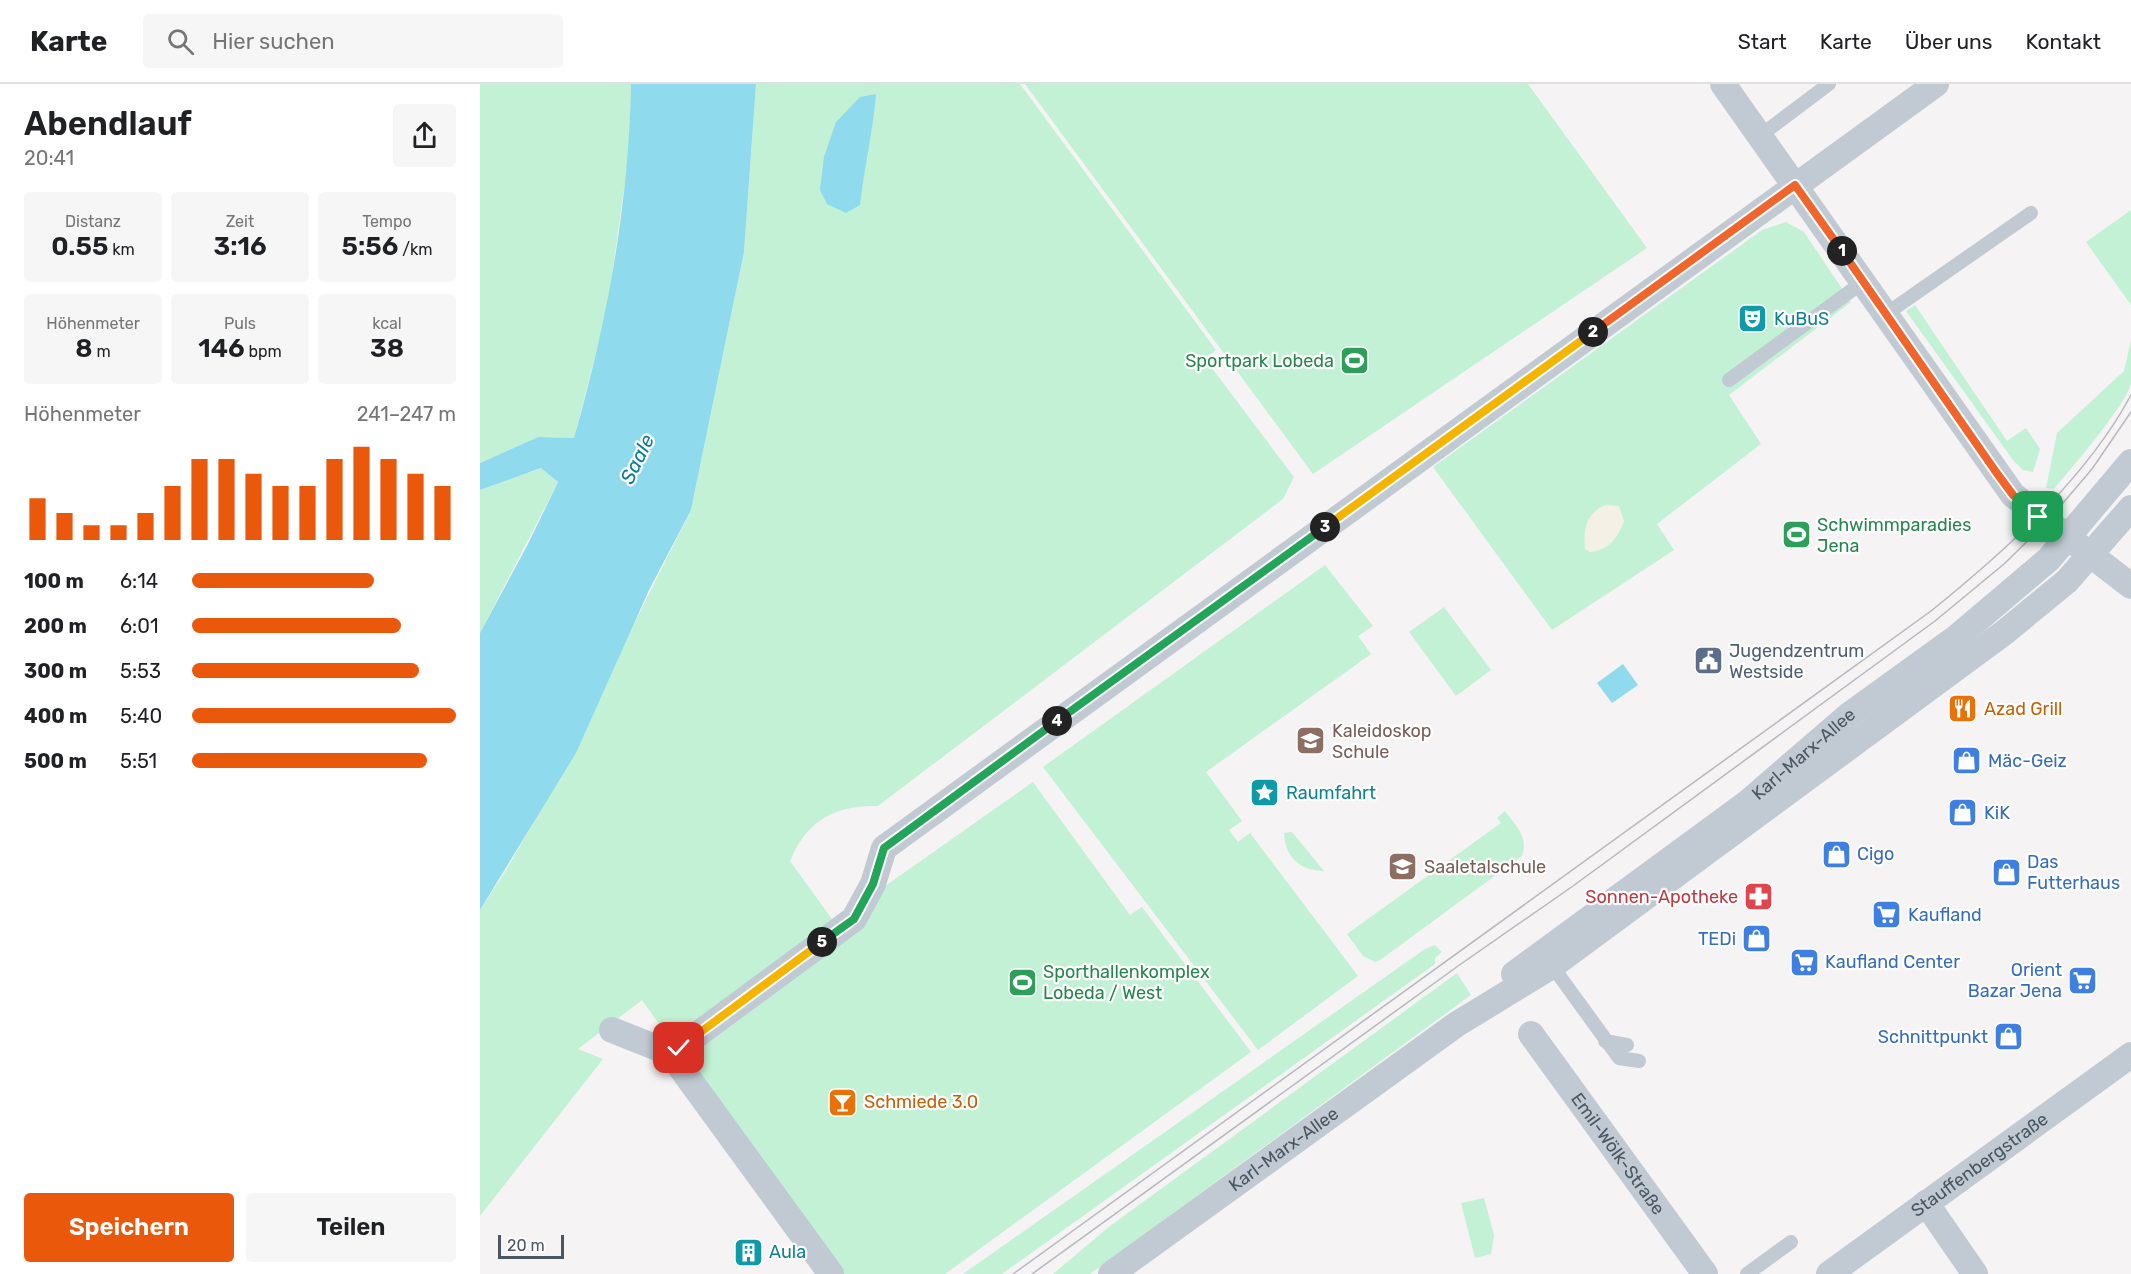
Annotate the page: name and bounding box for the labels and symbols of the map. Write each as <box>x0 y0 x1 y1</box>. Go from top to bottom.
pin: 1 <box>1827 236 1857 266</box>
theatre icon: KuBuS <box>1737 303 1769 335</box>
place label: KuBuS <box>1774 308 1829 330</box>
pin: 2 <box>1578 317 1608 347</box>
sports icon: Sportpark Lobeda <box>1339 345 1371 377</box>
place label: Sportpark Lobeda <box>1185 350 1334 372</box>
water label: Saale <box>615 430 659 488</box>
pin <box>2012 491 2063 542</box>
pin: 3 <box>1310 512 1340 542</box>
place label: Schwimmparadies Jena <box>1817 514 1971 557</box>
sports icon: Schwimmparadies Jena <box>1780 519 1812 551</box>
place label: Jugendzentrum Westside <box>1729 640 1864 683</box>
public building icon: Jugendzentrum Westside <box>1692 645 1724 677</box>
restaurant icon: Azad Grill <box>1947 693 1979 725</box>
place label: Azad Grill <box>1984 698 2062 720</box>
street label: Karl-Marx-Allee <box>1747 703 1860 805</box>
pin: 4 <box>1042 706 1072 736</box>
place label: Kaleidoskop Schule <box>1332 720 1432 763</box>
school or university icon: Kaleidoskop Schule <box>1295 725 1327 757</box>
shop icon: Mäc-Geiz <box>1951 745 1983 777</box>
place label: Mäc-Geiz <box>1988 750 2067 772</box>
place icon: Raumfahrt <box>1249 777 1281 809</box>
place label: Raumfahrt <box>1286 782 1376 804</box>
shop icon: KiK <box>1947 797 1979 829</box>
place label: KiK <box>1984 802 2010 824</box>
shop icon: Cigo <box>1820 838 1852 870</box>
place label: Cigo <box>1857 843 1894 865</box>
school or university icon: Saaletalschule <box>1387 851 1419 883</box>
place label: Das Futterhaus <box>2027 851 2120 894</box>
place label: Saaletalschule <box>1424 856 1546 878</box>
shop icon: Das Futterhaus <box>1990 856 2022 888</box>
pharmacy icon: Sonnen-Apotheke <box>1743 881 1775 913</box>
place label: Sonnen-Apotheke <box>1585 886 1738 908</box>
supermarket icon: Kaufland <box>1871 899 1903 931</box>
place label: Kaufland <box>1908 904 1982 926</box>
shop icon: TEDi <box>1741 923 1773 955</box>
pin: 5 <box>807 927 837 957</box>
place label: TEDi <box>1698 928 1736 950</box>
supermarket icon: Kaufland Center <box>1788 946 1820 978</box>
place label: Kaufland Center <box>1825 951 1960 973</box>
place label: Orient Bazar Jena <box>1968 959 2062 1002</box>
place label: Sporthallenkomplex Lobeda / West <box>1043 961 1210 1004</box>
supermarket icon: Orient Bazar Jena <box>2067 964 2099 996</box>
sports icon: Sporthallenkomplex Lobeda / West <box>1006 966 1038 998</box>
shop icon: Schnittpunkt <box>1993 1021 2025 1053</box>
pin <box>653 1022 704 1073</box>
place label: Schnittpunkt <box>1878 1026 1988 1048</box>
bar icon: Schmiede 3.0 <box>827 1086 859 1118</box>
street label: Emil-Wölk-Straße <box>1566 1089 1669 1219</box>
place label: Schmiede 3.0 <box>864 1091 978 1113</box>
street label: Karl-Marx-Allee <box>1225 1102 1343 1196</box>
street label: Stauffenbergstraße <box>1907 1108 2052 1222</box>
scale bar <box>498 1232 564 1260</box>
building icon: Aula <box>732 1236 764 1268</box>
place label: Aula <box>769 1241 806 1263</box>

